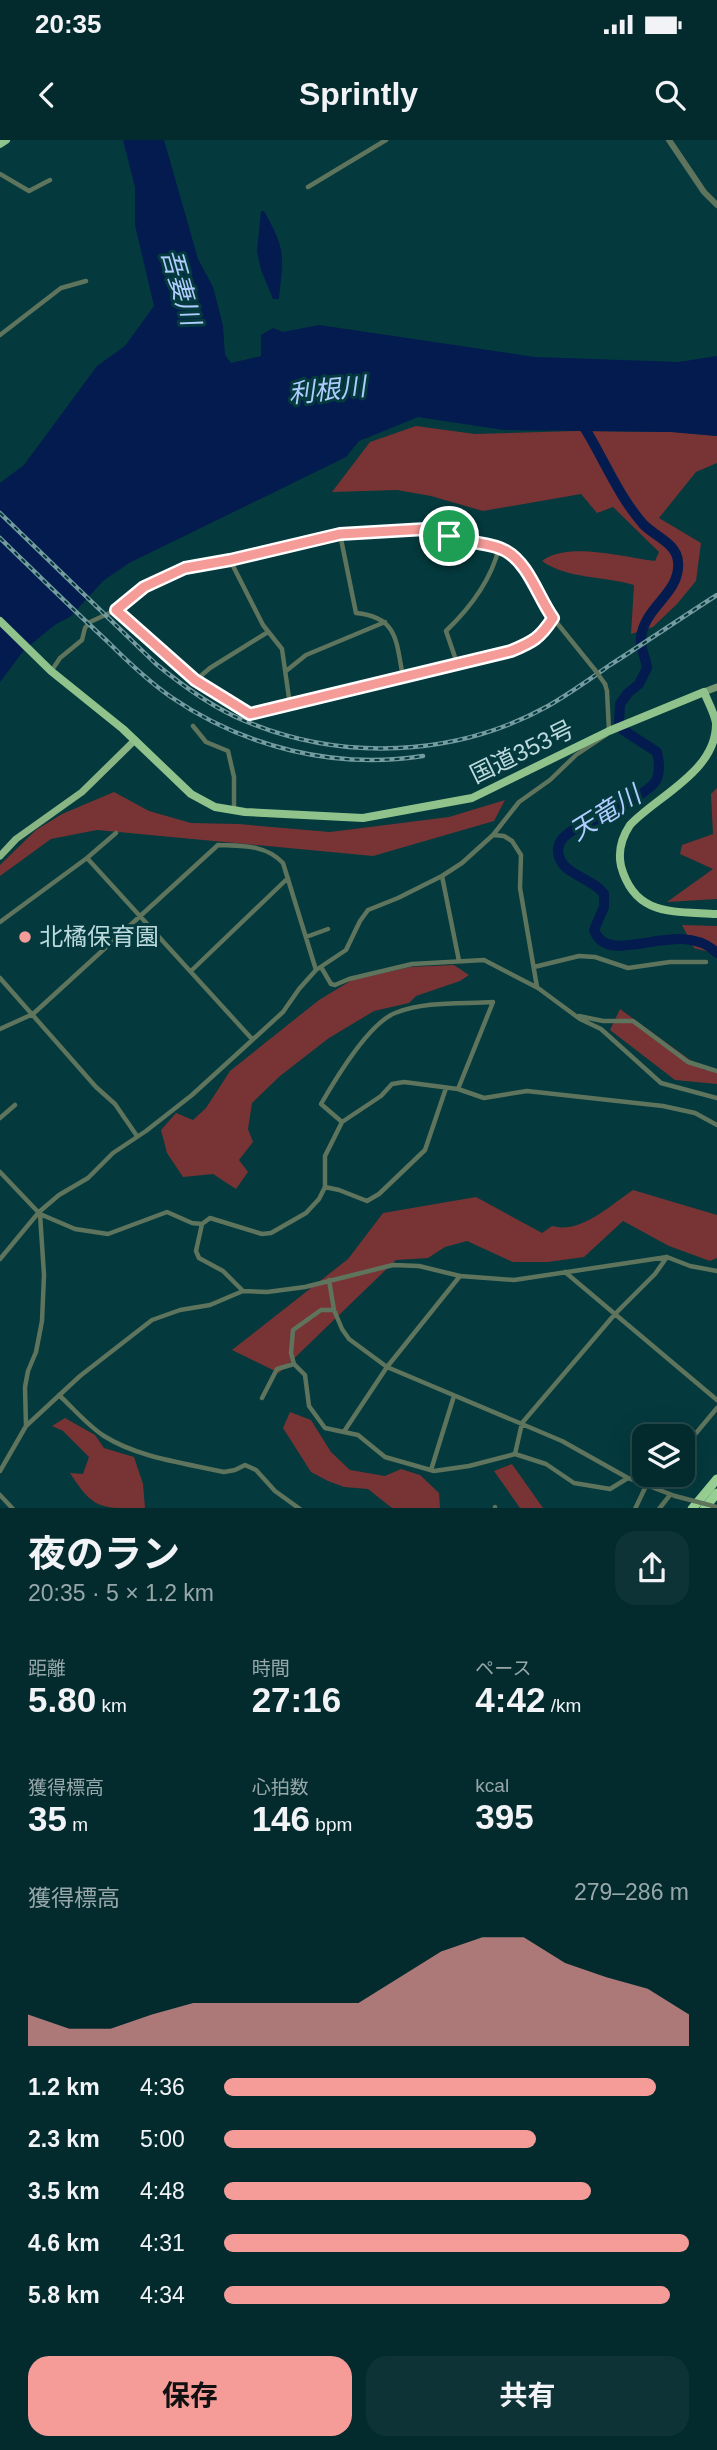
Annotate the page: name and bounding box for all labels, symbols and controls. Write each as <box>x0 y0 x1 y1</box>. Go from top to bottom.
text: 20:35 <box>35 9 102 39</box>
icon: back <box>28 76 66 114</box>
text: Sprintly <box>299 76 418 112</box>
icon: search <box>651 76 689 114</box>
water label: 吾妻川 <box>156 245 207 332</box>
water label: 利根川 <box>287 371 370 409</box>
pin <box>419 506 479 566</box>
icon: arrive <box>430 517 468 555</box>
street label: 国道353号 <box>466 715 578 788</box>
water label: 天竜川 <box>564 778 649 846</box>
place label: 北橘保育園 <box>39 923 159 950</box>
marker: 北橘保育園 <box>17 929 33 945</box>
map controls <box>632 1424 695 1487</box>
button: layers <box>632 1424 695 1487</box>
button: share <box>615 1531 689 1605</box>
text: 夜のラン <box>28 1533 180 1575</box>
text: 20:35 · 5 × 1.2 km <box>28 1580 214 1606</box>
text: 距離 <box>28 1658 66 1679</box>
text: 時間 <box>252 1658 290 1679</box>
text: ペース <box>475 1658 531 1679</box>
text: 5.80 <box>28 1680 96 1719</box>
text: 27:16 <box>252 1680 341 1719</box>
text: 4:42 <box>475 1680 545 1719</box>
text: km <box>96 1695 127 1716</box>
text: /km <box>545 1695 581 1716</box>
text: kcal <box>475 1775 509 1796</box>
text: 獲得標高 <box>28 1777 104 1798</box>
text: 心拍数 <box>252 1777 309 1798</box>
text: 395 <box>475 1797 534 1836</box>
text: 35 <box>28 1799 67 1838</box>
text: 146 <box>252 1799 310 1838</box>
text: m <box>67 1814 88 1835</box>
text: bpm <box>310 1814 352 1835</box>
text: 279–286 m <box>574 1879 689 1905</box>
text: 獲得標高 <box>28 1885 120 1911</box>
text: 1.2 km <box>28 2074 100 2100</box>
text: 4:36 <box>140 2074 185 2100</box>
text: 2.3 km <box>28 2126 100 2152</box>
text: 5:00 <box>140 2126 185 2152</box>
text: 3.5 km <box>28 2178 100 2204</box>
text: 4:48 <box>140 2178 185 2204</box>
text: 4.6 km <box>28 2230 100 2256</box>
text: 4:31 <box>140 2230 185 2256</box>
text: 5.8 km <box>28 2282 100 2308</box>
text: 4:34 <box>140 2282 185 2308</box>
button: 保存 <box>28 2356 352 2436</box>
button: 共有 <box>366 2356 689 2436</box>

